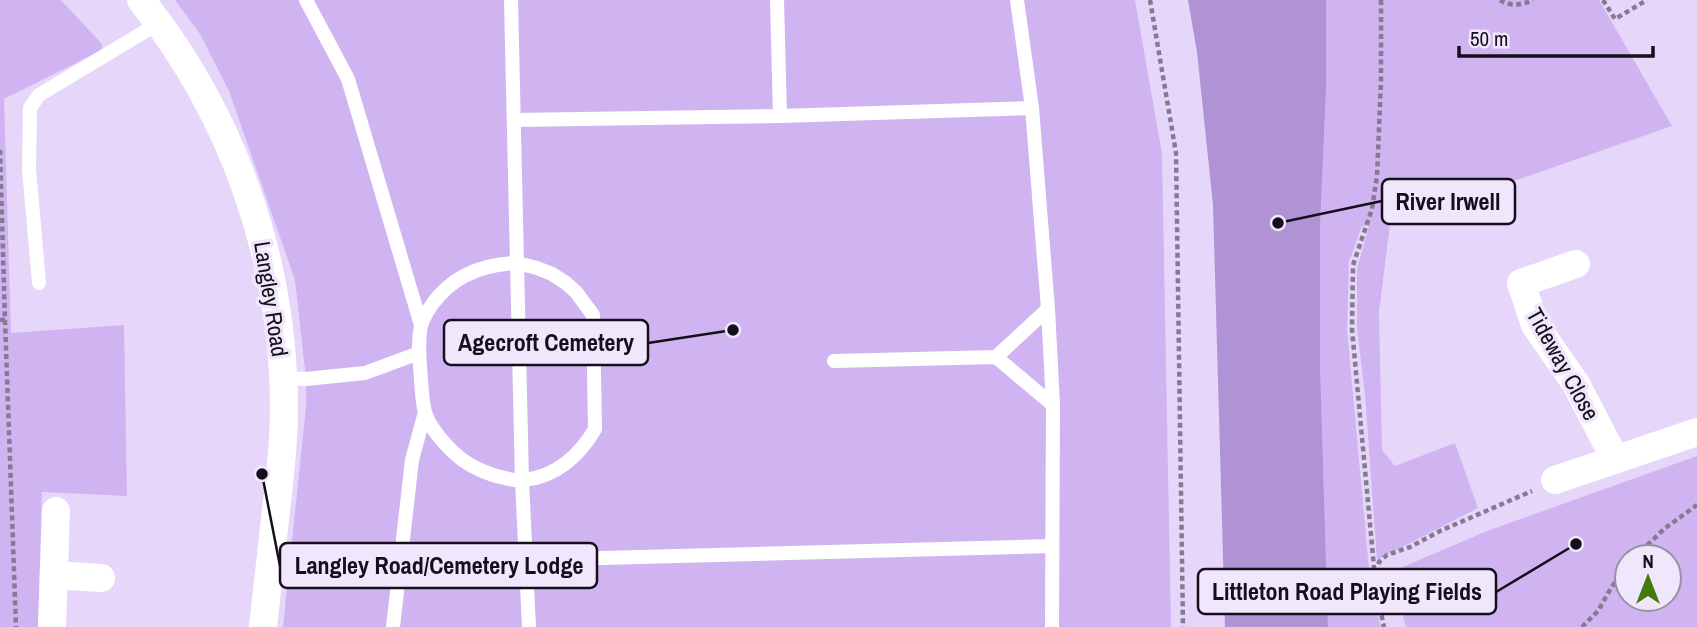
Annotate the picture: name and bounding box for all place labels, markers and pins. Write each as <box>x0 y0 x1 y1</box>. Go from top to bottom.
callout: River Irwell <box>1382 179 1515 224</box>
callout: Agecroft Cemetery <box>444 320 648 365</box>
callout: Langley Road/Cemetery Lodge <box>280 543 597 588</box>
callout: Littleton Road Playing Fields <box>1198 569 1496 614</box>

